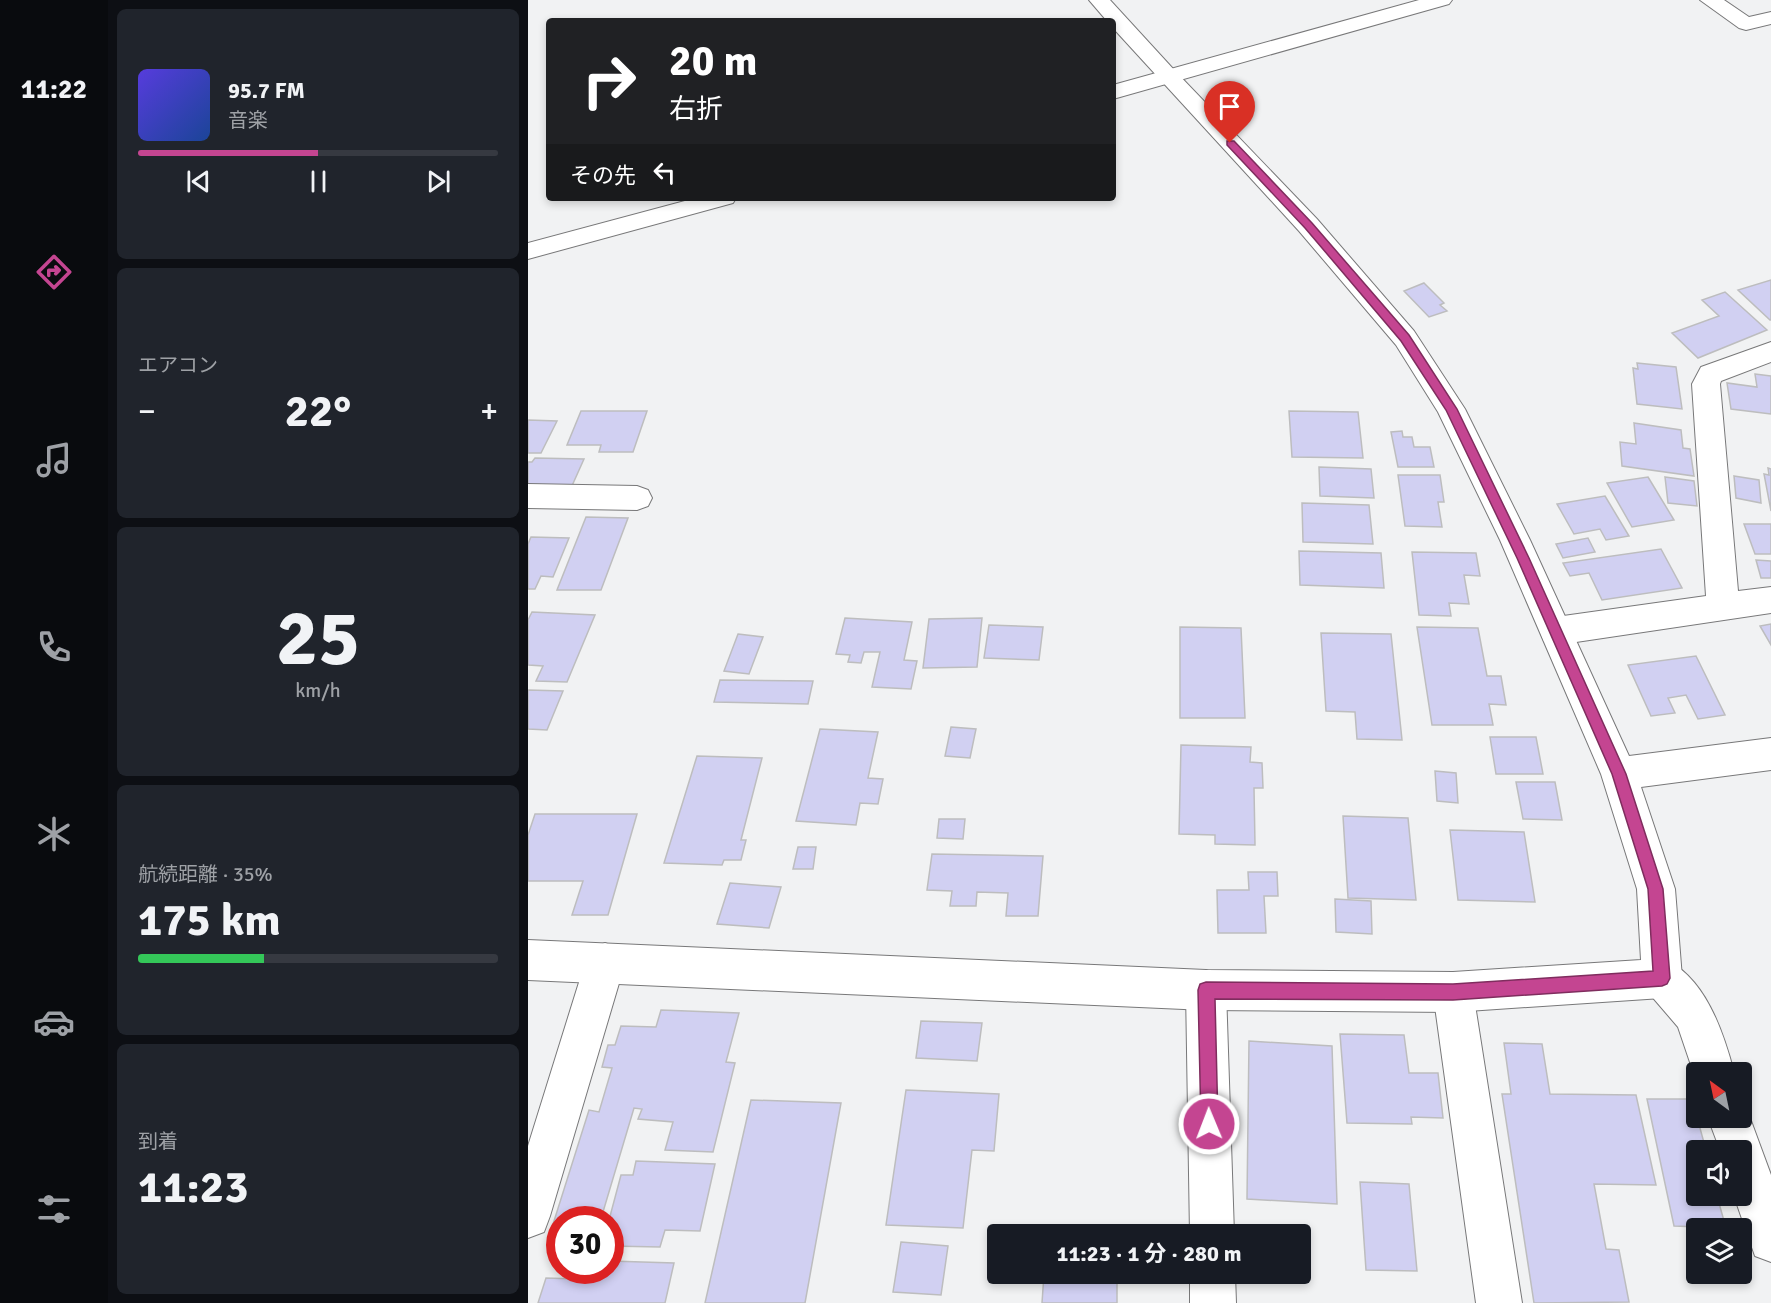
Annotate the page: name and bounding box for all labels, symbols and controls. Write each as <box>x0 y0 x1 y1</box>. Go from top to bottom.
text: 20 m <box>669 36 758 87</box>
icon: right <box>570 42 648 120</box>
text: 11:22 <box>21 73 87 106</box>
text: 95.7 FM <box>228 77 305 104</box>
pin <box>1204 81 1255 143</box>
icon: arrive <box>1213 90 1246 123</box>
text: 右折 <box>669 93 723 126</box>
text: 音楽 <box>228 108 268 133</box>
icon: left <box>648 156 681 189</box>
text: その先 <box>570 162 636 189</box>
icon: previous <box>182 165 215 198</box>
icon: pause <box>302 165 335 198</box>
icon: next <box>422 165 455 198</box>
icon: directions <box>33 251 75 293</box>
text: エアコン <box>138 353 218 378</box>
text: 22° <box>285 384 351 439</box>
text: − <box>138 391 156 432</box>
text: + <box>480 391 498 432</box>
icon: music <box>33 439 75 481</box>
text: 25 <box>276 591 360 687</box>
icon: phone <box>33 626 75 668</box>
text: km/h <box>295 678 341 703</box>
icon: climate <box>33 813 75 855</box>
text: 航続距離 · 35% <box>138 862 273 887</box>
text: 175 km <box>138 893 281 948</box>
icon: car <box>33 1001 75 1043</box>
north arrow <box>1686 1062 1752 1128</box>
map controls <box>1686 1062 1752 1284</box>
position arrow <box>1177 1092 1241 1156</box>
text: 到着 <box>138 1129 178 1154</box>
button: sound <box>1686 1140 1752 1206</box>
text: 11:23 <box>138 1160 248 1215</box>
icon: filters <box>33 1188 75 1230</box>
speed limit sign: 30 <box>546 1206 624 1284</box>
button: layers <box>1686 1218 1752 1284</box>
text: 11:23 · 1 分 · 280 m <box>1057 1240 1241 1267</box>

